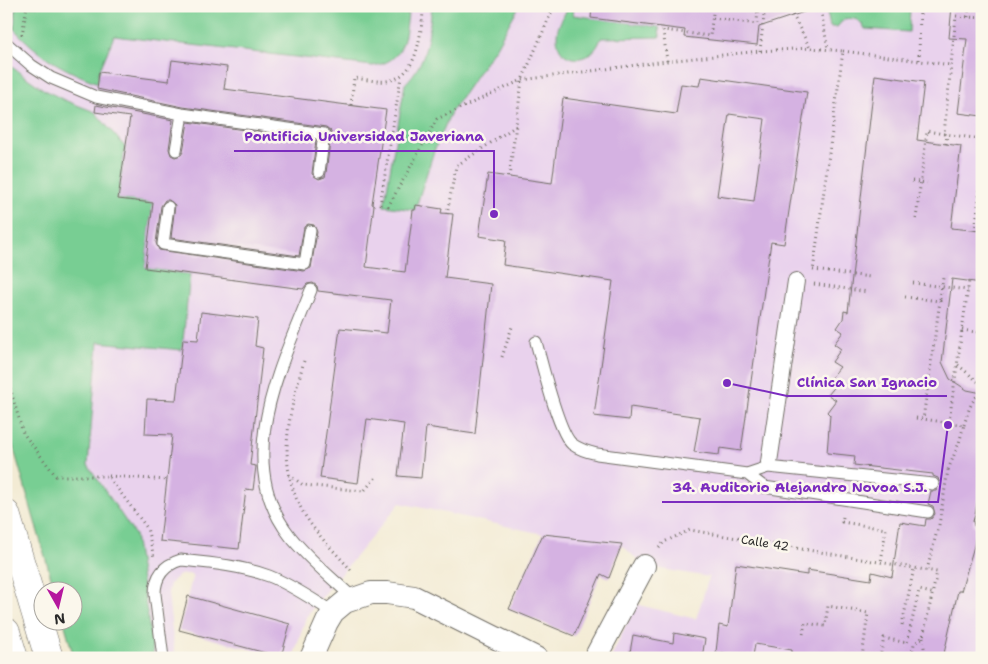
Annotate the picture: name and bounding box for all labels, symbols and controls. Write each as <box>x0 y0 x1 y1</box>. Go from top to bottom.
callout: Pontificia Universidad Javeriana <box>234 122 494 151</box>
text: Pontificia Universidad Javeriana <box>244 127 484 145</box>
callout: Clínica San Ignacio <box>787 367 947 396</box>
text: Clínica San Ignacio <box>797 373 937 391</box>
callout: 34. Auditorio Alejandro Novoa S.J. <box>662 473 938 502</box>
text: 34. Auditorio Alejandro Novoa S.J. <box>672 478 928 496</box>
street label: Calle 42 <box>740 531 790 555</box>
north arrow <box>32 582 82 632</box>
text: N <box>53 609 67 629</box>

